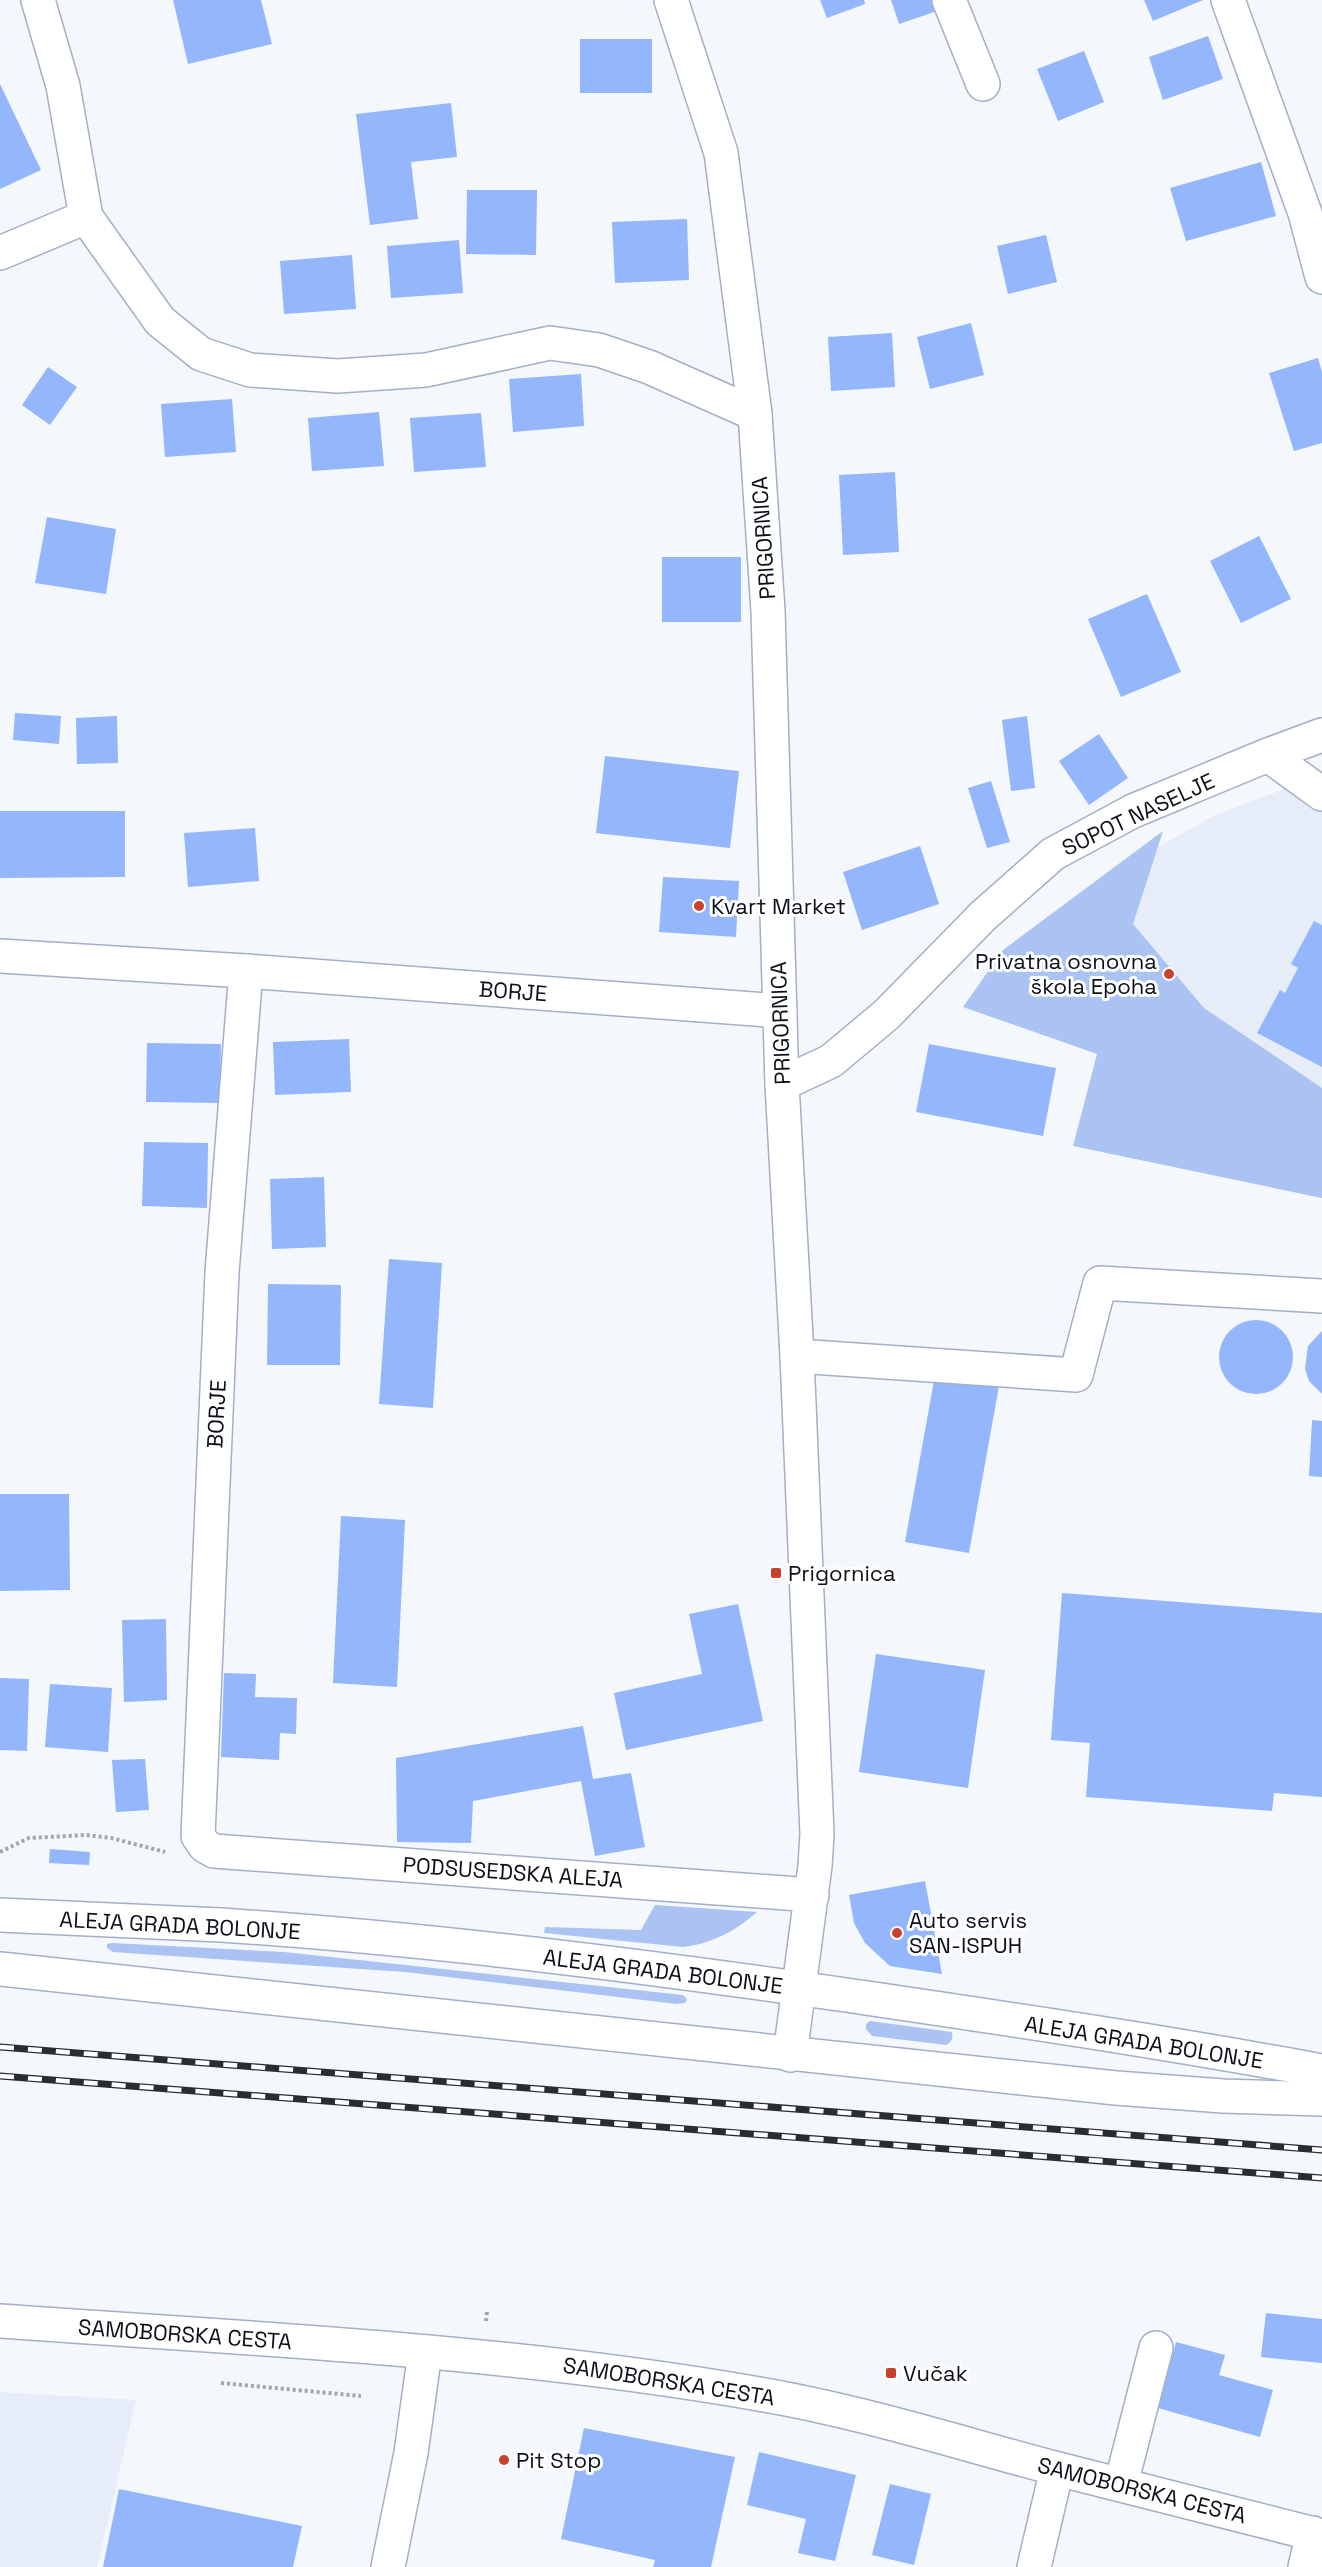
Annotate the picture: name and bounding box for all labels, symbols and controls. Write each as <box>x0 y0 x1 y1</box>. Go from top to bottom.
street label: PRIGORNICA <box>745 475 781 601</box>
street label: SOPOT NASELJE <box>1057 766 1219 862</box>
place label: Kvart Market <box>711 892 846 920</box>
marker: Kvart Market <box>692 899 706 913</box>
place label: Privatna osnovna škola Epoha <box>975 947 1157 1000</box>
street label: PRIGORNICA <box>764 961 796 1085</box>
marker: Privatna osnovna škola Epoha <box>1162 967 1176 981</box>
street label: BORJE <box>478 975 548 1007</box>
street label: BORJE <box>200 1379 232 1449</box>
place label: Prigornica <box>788 1559 896 1587</box>
marker: Prigornica <box>769 1566 783 1580</box>
street label: PODSUSEDSKA ALEJA <box>402 1850 624 1894</box>
street label: ALEJA GRADA BOLONJE <box>59 1905 301 1945</box>
place label: Auto servis SAN-ISPUH <box>909 1906 1027 1959</box>
marker: Auto servis SAN-ISPUH <box>890 1926 904 1940</box>
street label: ALEJA GRADA BOLONJE <box>542 1942 784 2000</box>
street label: ALEJA GRADA BOLONJE <box>1023 2009 1265 2075</box>
street label: SAMOBORSKA CESTA <box>77 2313 293 2355</box>
street label: SAMOBORSKA CESTA <box>561 2350 777 2412</box>
place label: Vučak <box>903 2359 968 2387</box>
marker: Vučak <box>884 2366 898 2380</box>
place label: Pit Stop <box>516 2446 601 2474</box>
street label: SAMOBORSKA CESTA <box>1035 2451 1249 2530</box>
marker: Pit Stop <box>497 2453 511 2467</box>

